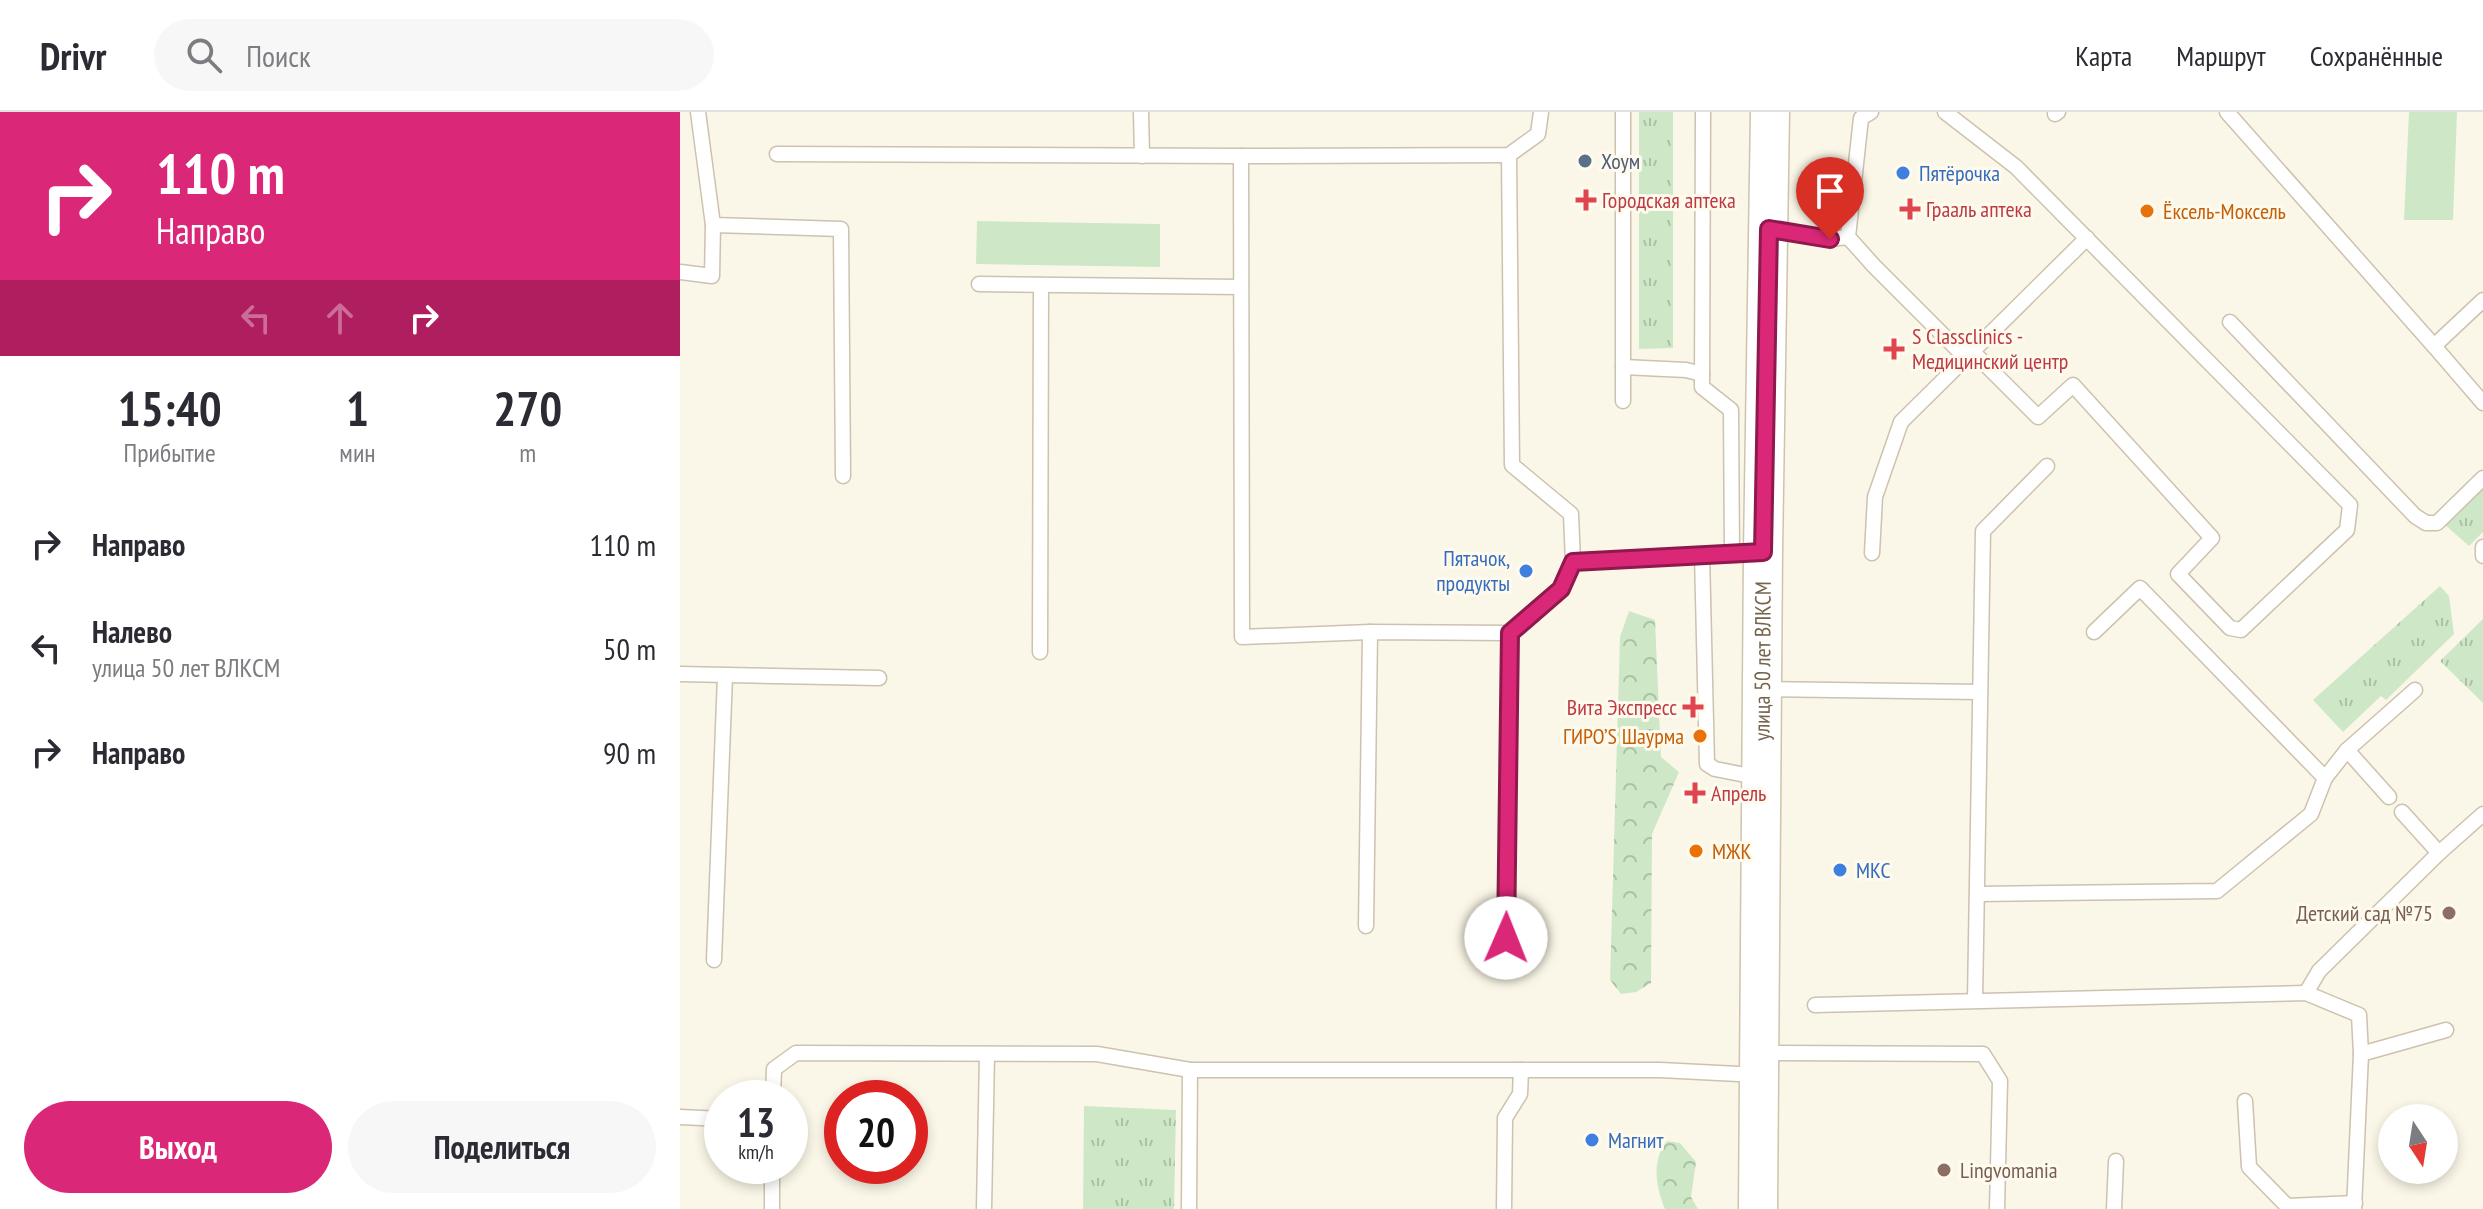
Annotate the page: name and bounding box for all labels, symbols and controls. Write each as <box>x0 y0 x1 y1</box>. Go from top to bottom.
search box <box>154 19 714 91</box>
text: Drivr <box>40 31 106 80</box>
icon: search <box>182 33 226 77</box>
text: Поиск <box>246 36 311 75</box>
text: Карта <box>2075 37 2132 74</box>
text: Маршрут <box>2176 37 2266 74</box>
text: Сохранённые <box>2310 37 2443 74</box>
text: 110 m <box>156 137 285 209</box>
icon: right <box>24 144 128 248</box>
place label: Хоум <box>1601 147 1640 175</box>
marker: Хоум <box>1576 152 1594 170</box>
pin <box>1796 157 1864 239</box>
place label: Пятёрочка <box>1919 159 2000 187</box>
marker: Пятёрочка <box>1894 164 1912 182</box>
icon: arrive <box>1808 169 1852 213</box>
place label: Городская аптека <box>1602 186 1736 214</box>
marker: Городская аптека <box>1577 191 1595 209</box>
place label: Грааль аптека <box>1926 195 2032 223</box>
place label: Ёксель-Моксель <box>2163 197 2286 225</box>
marker: Грааль аптека <box>1901 200 1919 218</box>
marker: Ёксель-Моксель <box>2138 202 2156 220</box>
text: Направо <box>156 207 265 254</box>
icon: left <box>234 296 278 340</box>
icon: ahead <box>318 296 362 340</box>
icon: right <box>402 296 446 340</box>
place label: S Classclinics - Медицинский центр <box>1912 322 2068 375</box>
marker: S Classclinics - Медицинский центр <box>1883 338 1905 360</box>
text: 15:40 <box>118 377 222 439</box>
text: 1 <box>346 377 369 439</box>
text: 270 <box>493 377 562 439</box>
text: Прибытие <box>124 436 216 469</box>
text: мин <box>339 436 376 469</box>
text: m <box>519 436 536 469</box>
icon: right <box>24 522 68 566</box>
text: Направо <box>92 525 185 564</box>
text: 110 m <box>590 525 656 564</box>
place label: Пятачок, продукты <box>1436 544 1510 597</box>
marker: Пятачок, продукты <box>1517 562 1535 580</box>
street label: улица 50 лет ВЛКСМ <box>1748 581 1777 741</box>
text: Налево <box>92 612 172 651</box>
icon: left <box>24 626 68 670</box>
text: 50 m <box>603 629 656 668</box>
text: улица 50 лет ВЛКСМ <box>92 651 280 684</box>
place label: Вита Экспресс <box>1567 693 1677 721</box>
marker: Вита Экспресс <box>1684 698 1702 716</box>
place label: ГИРО’S Шаурма <box>1563 722 1684 750</box>
marker: ГИРО’S Шаурма <box>1691 727 1709 745</box>
icon: right <box>24 730 68 774</box>
text: Направо <box>92 733 185 772</box>
text: 90 m <box>603 733 656 772</box>
place label: Апрель <box>1711 779 1766 807</box>
marker: Апрель <box>1686 784 1704 802</box>
place label: МЖК <box>1712 837 1751 865</box>
marker: МЖК <box>1687 842 1705 860</box>
place label: МКС <box>1856 856 1891 884</box>
marker: МКС <box>1831 861 1849 879</box>
position arrow <box>1464 896 1548 980</box>
place label: Детский сад №75 <box>2296 899 2433 927</box>
marker: Детский сад №75 <box>2440 904 2458 922</box>
speed limit sign: 20 <box>824 1080 928 1184</box>
text: 13 <box>737 1096 775 1148</box>
button: Выход <box>24 1101 332 1193</box>
button: Поделиться <box>348 1101 656 1193</box>
north arrow <box>2378 1104 2458 1184</box>
map controls <box>2378 1104 2458 1184</box>
place label: Магнит <box>1608 1126 1665 1154</box>
marker: Магнит <box>1583 1131 1601 1149</box>
text: km/h <box>738 1139 774 1165</box>
place label: Lingvomania <box>1960 1156 2057 1184</box>
marker: Lingvomania <box>1935 1161 1953 1179</box>

